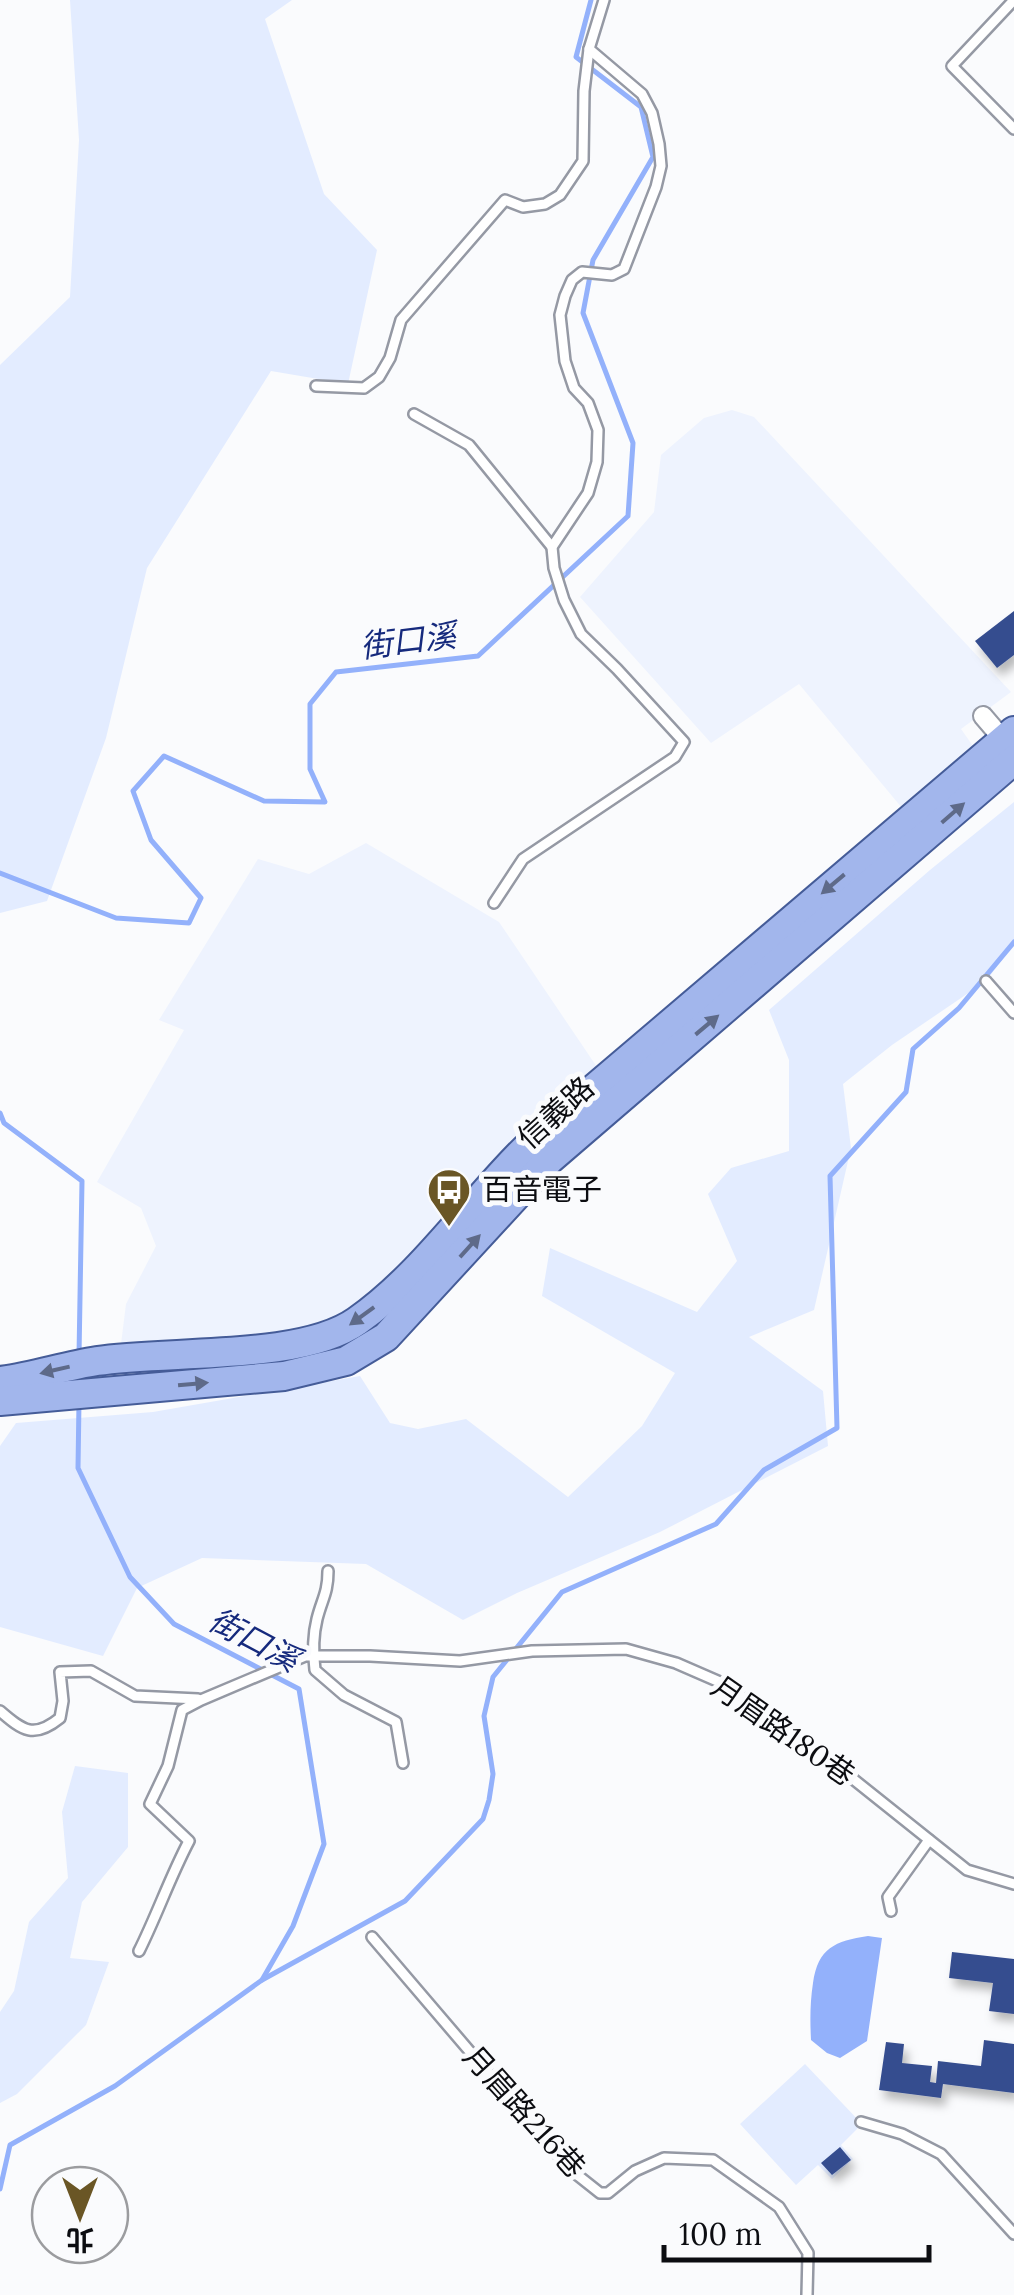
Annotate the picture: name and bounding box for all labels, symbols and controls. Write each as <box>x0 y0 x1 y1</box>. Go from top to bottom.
water label: 街口溪 <box>358 614 462 667</box>
one-way arrow <box>940 802 965 824</box>
one-way arrow <box>820 873 845 895</box>
one-way arrow <box>694 1014 719 1036</box>
street label: 信義路 <box>509 1068 601 1156</box>
bus stop icon: 百音電子 <box>426 1167 472 1228</box>
place label: 百音電子 <box>482 1170 602 1208</box>
one-way arrow <box>458 1234 480 1259</box>
one-way arrow <box>349 1306 375 1326</box>
one-way arrow <box>39 1363 70 1378</box>
one-way arrow <box>178 1376 209 1392</box>
water label: 街口溪 <box>202 1599 310 1682</box>
street label: 月眉路180巷 <box>705 1667 863 1793</box>
street label: 月眉路216巷 <box>456 2038 594 2185</box>
north arrow <box>30 2165 130 2265</box>
scale bar <box>664 2200 929 2262</box>
text: 100 m <box>679 2215 762 2253</box>
text: 北 <box>66 2222 94 2258</box>

